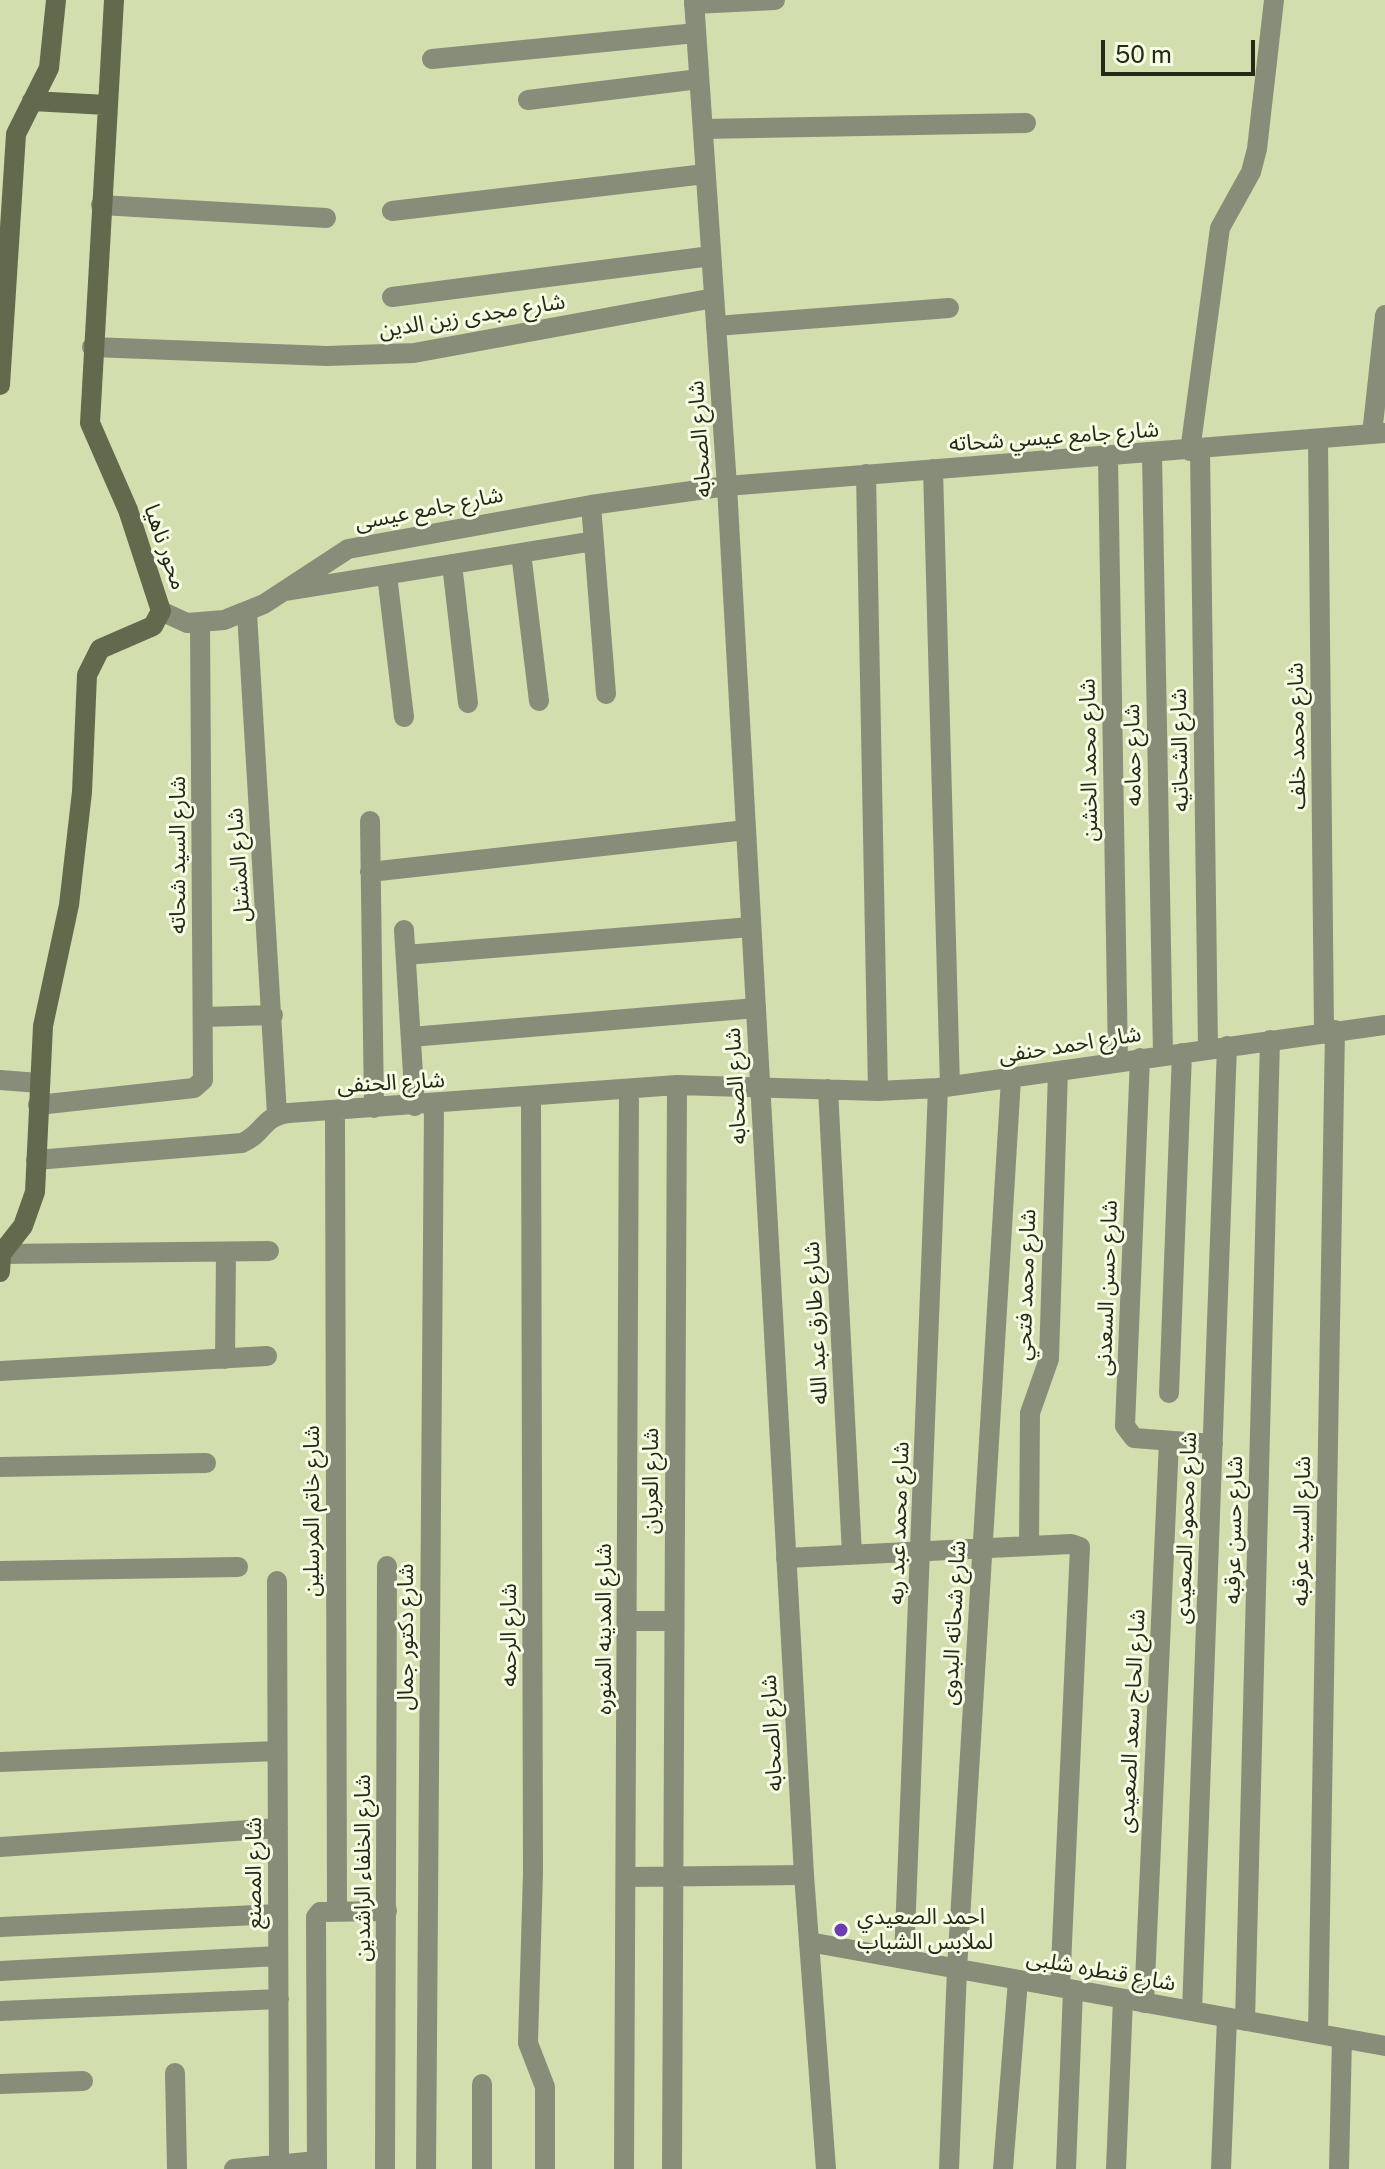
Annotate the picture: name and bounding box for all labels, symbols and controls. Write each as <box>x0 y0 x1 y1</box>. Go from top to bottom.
scale bar <box>1105 24 1259 74</box>
text: 50 m <box>1115 40 1172 68</box>
street label: شارع مجدى زين الدين <box>377 288 567 344</box>
street label: شارع الصحابه <box>683 380 717 498</box>
street label: شارع جامع عيسي شحاته <box>948 416 1160 458</box>
street label: شارع جامع عيسى <box>353 482 505 536</box>
street label: محور ناهيا <box>138 501 192 593</box>
street label: شارع محمد خلف <box>1283 662 1311 810</box>
street label: شارع محمد الخشن <box>1074 678 1104 842</box>
street label: شارع الشحاتيه <box>1166 688 1194 812</box>
street label: شارع حمامه <box>1119 704 1147 806</box>
street label: شارع السيد شحاته <box>165 776 191 934</box>
street label: شارع المشتل <box>222 807 256 923</box>
street label: شارع احمد حنفى <box>997 1021 1143 1069</box>
street label: شارع الصحابه <box>720 1027 752 1145</box>
street label: شارع الحنفى <box>336 1067 446 1099</box>
street label: شارع حسن السعدنى <box>1091 1199 1123 1377</box>
street label: شارع محمد فتحي <box>1010 1209 1042 1361</box>
street label: شارع طارق عبد الله <box>799 1241 833 1405</box>
street label: شارع خاتم المرسلين <box>299 1425 325 1597</box>
street label: شارع العريان <box>638 1428 664 1534</box>
street label: شارع محمود الصعيدى <box>1169 1431 1203 1625</box>
street label: شارع محمد عبد ربه <box>883 1441 915 1605</box>
street label: شارع حسن عرقبه <box>1220 1456 1248 1604</box>
street label: شارع السيد عرقبه <box>1287 1456 1317 1606</box>
street label: شارع شحاته البدوى <box>936 1540 972 1706</box>
street label: شارع المدينه المنوره <box>591 1543 617 1715</box>
street label: شارع دكتور جمال <box>393 1563 419 1711</box>
street label: شارع الرحمه <box>496 1583 522 1687</box>
street label: شارع الحاج سعد الصعيدى <box>1113 1608 1151 1834</box>
street label: شارع الصحابه <box>756 1674 788 1792</box>
street label: شارع الخلفاء الراشدين <box>350 1774 376 1962</box>
street label: شارع المصنع <box>241 1817 267 1929</box>
place label: احمد الصعيدي لملابس الشباب <box>857 1904 993 1956</box>
marker: احمد الصعيدي لملابس الشباب <box>832 1921 850 1939</box>
street label: شارع قنطره شلبى <box>1024 1945 1178 1997</box>

